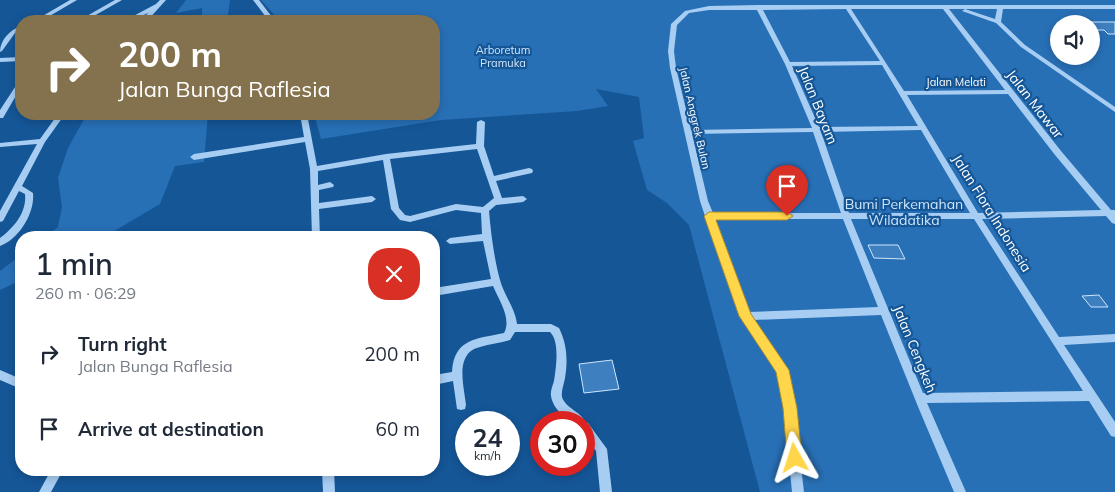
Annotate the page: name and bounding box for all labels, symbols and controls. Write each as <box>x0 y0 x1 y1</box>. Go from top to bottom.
map controls <box>1050 15 1100 65</box>
button: sound <box>1050 15 1100 65</box>
text: 200 m <box>118 32 222 76</box>
icon: right <box>35 35 100 100</box>
park label: Arboretum Pramuka <box>476 43 530 70</box>
street label: Jalan Bayam <box>794 63 842 147</box>
street label: Jalan Anggrek Bulan <box>676 66 714 170</box>
street label: Jalan Mawar <box>1003 66 1068 143</box>
text: Jalan Bunga Raflesia <box>118 75 331 103</box>
street label: Jalan Melati <box>926 75 986 89</box>
street label: Jalan Flora Indonesia <box>948 151 1036 275</box>
pin <box>766 165 808 216</box>
icon: arrive <box>773 172 801 200</box>
park label: Bumi Perkemahan Wiladatika <box>845 195 963 229</box>
text: 1 min <box>35 245 113 283</box>
button: close <box>368 248 420 300</box>
text: 260 m · 06:29 <box>35 283 136 303</box>
street label: Jalan Cengkeh <box>889 303 941 395</box>
text: Turn right <box>78 332 167 356</box>
icon: right <box>35 340 63 368</box>
text: 200 m <box>364 342 420 366</box>
text: Jalan Bunga Raflesia <box>78 356 233 376</box>
speed limit sign: 30 <box>530 411 595 476</box>
icon: arrive <box>35 415 63 443</box>
text: Arrive at destination <box>78 417 264 441</box>
text: 60 m <box>376 417 420 441</box>
text: 24 <box>472 422 503 453</box>
position arrow <box>768 431 820 483</box>
text: km/h <box>474 448 501 463</box>

